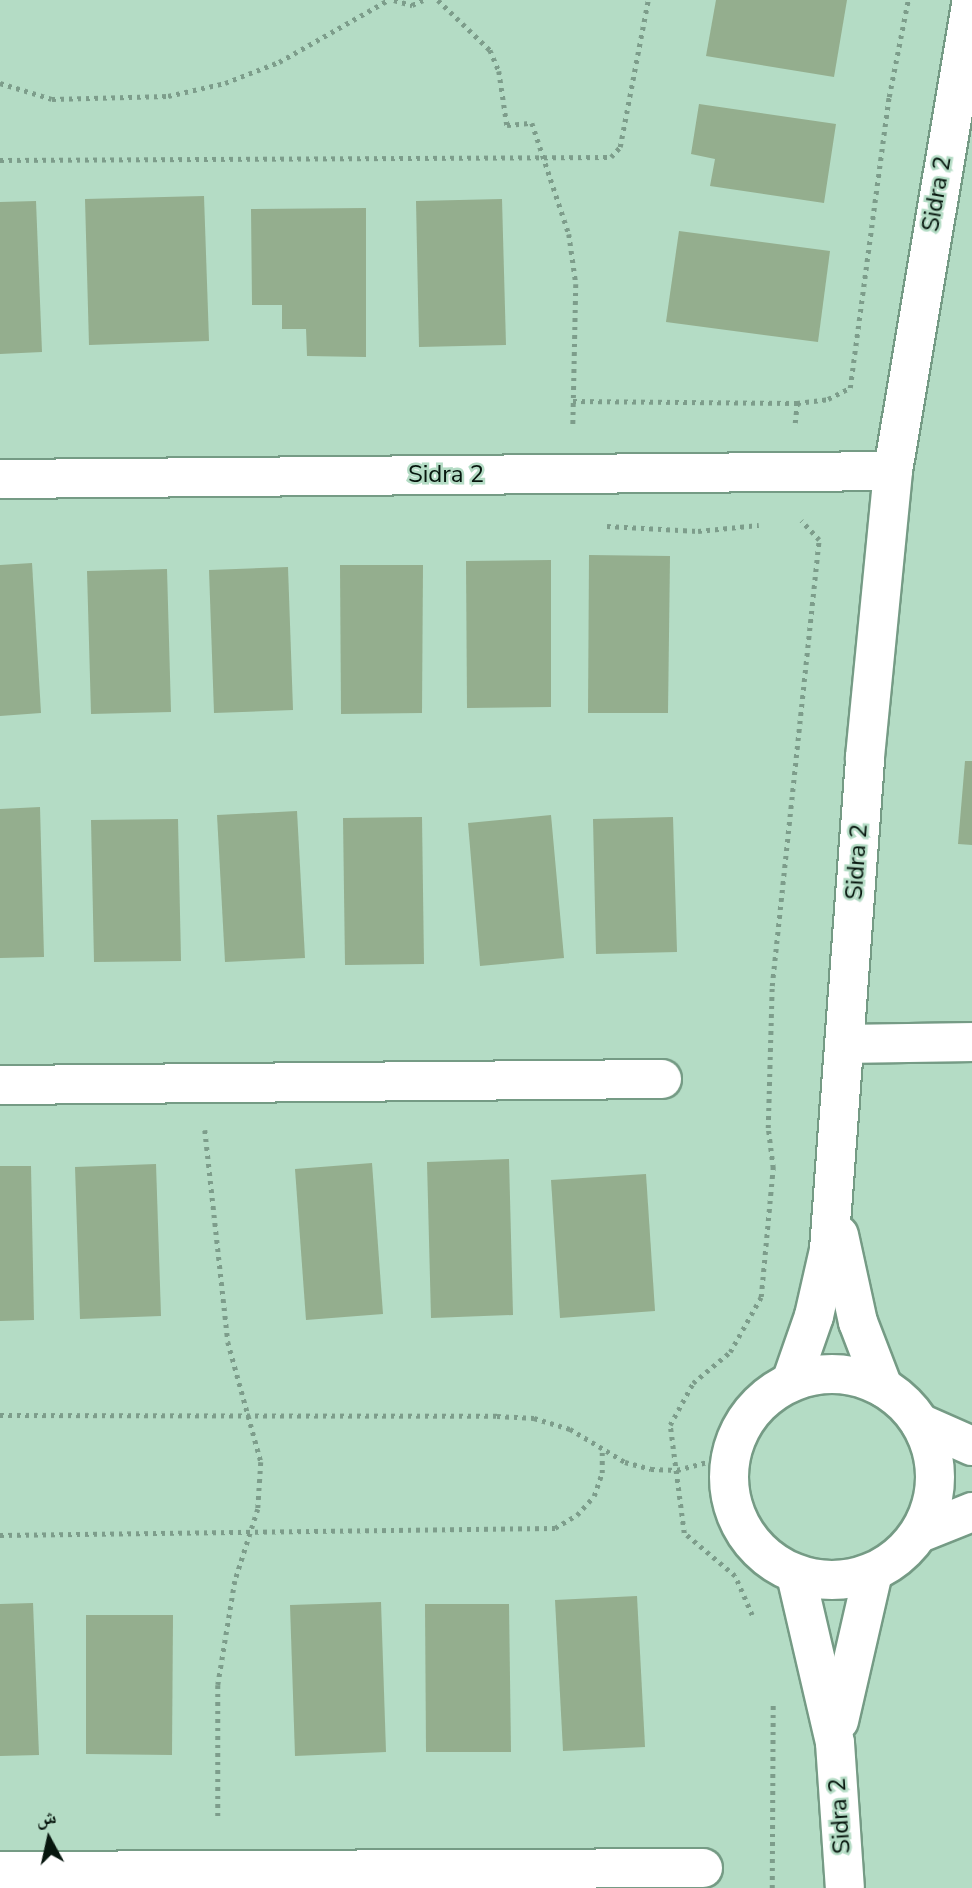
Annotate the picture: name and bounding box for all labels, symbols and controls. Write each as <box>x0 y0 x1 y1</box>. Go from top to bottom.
street label: Sidra 2 <box>916 154 958 234</box>
street label: Sidra 2 <box>408 461 484 489</box>
street label: Sidra 2 <box>840 823 874 901</box>
street label: Sidra 2 <box>823 1777 857 1855</box>
north arrow <box>14 1804 84 1874</box>
text: ش <box>34 1804 58 1832</box>

